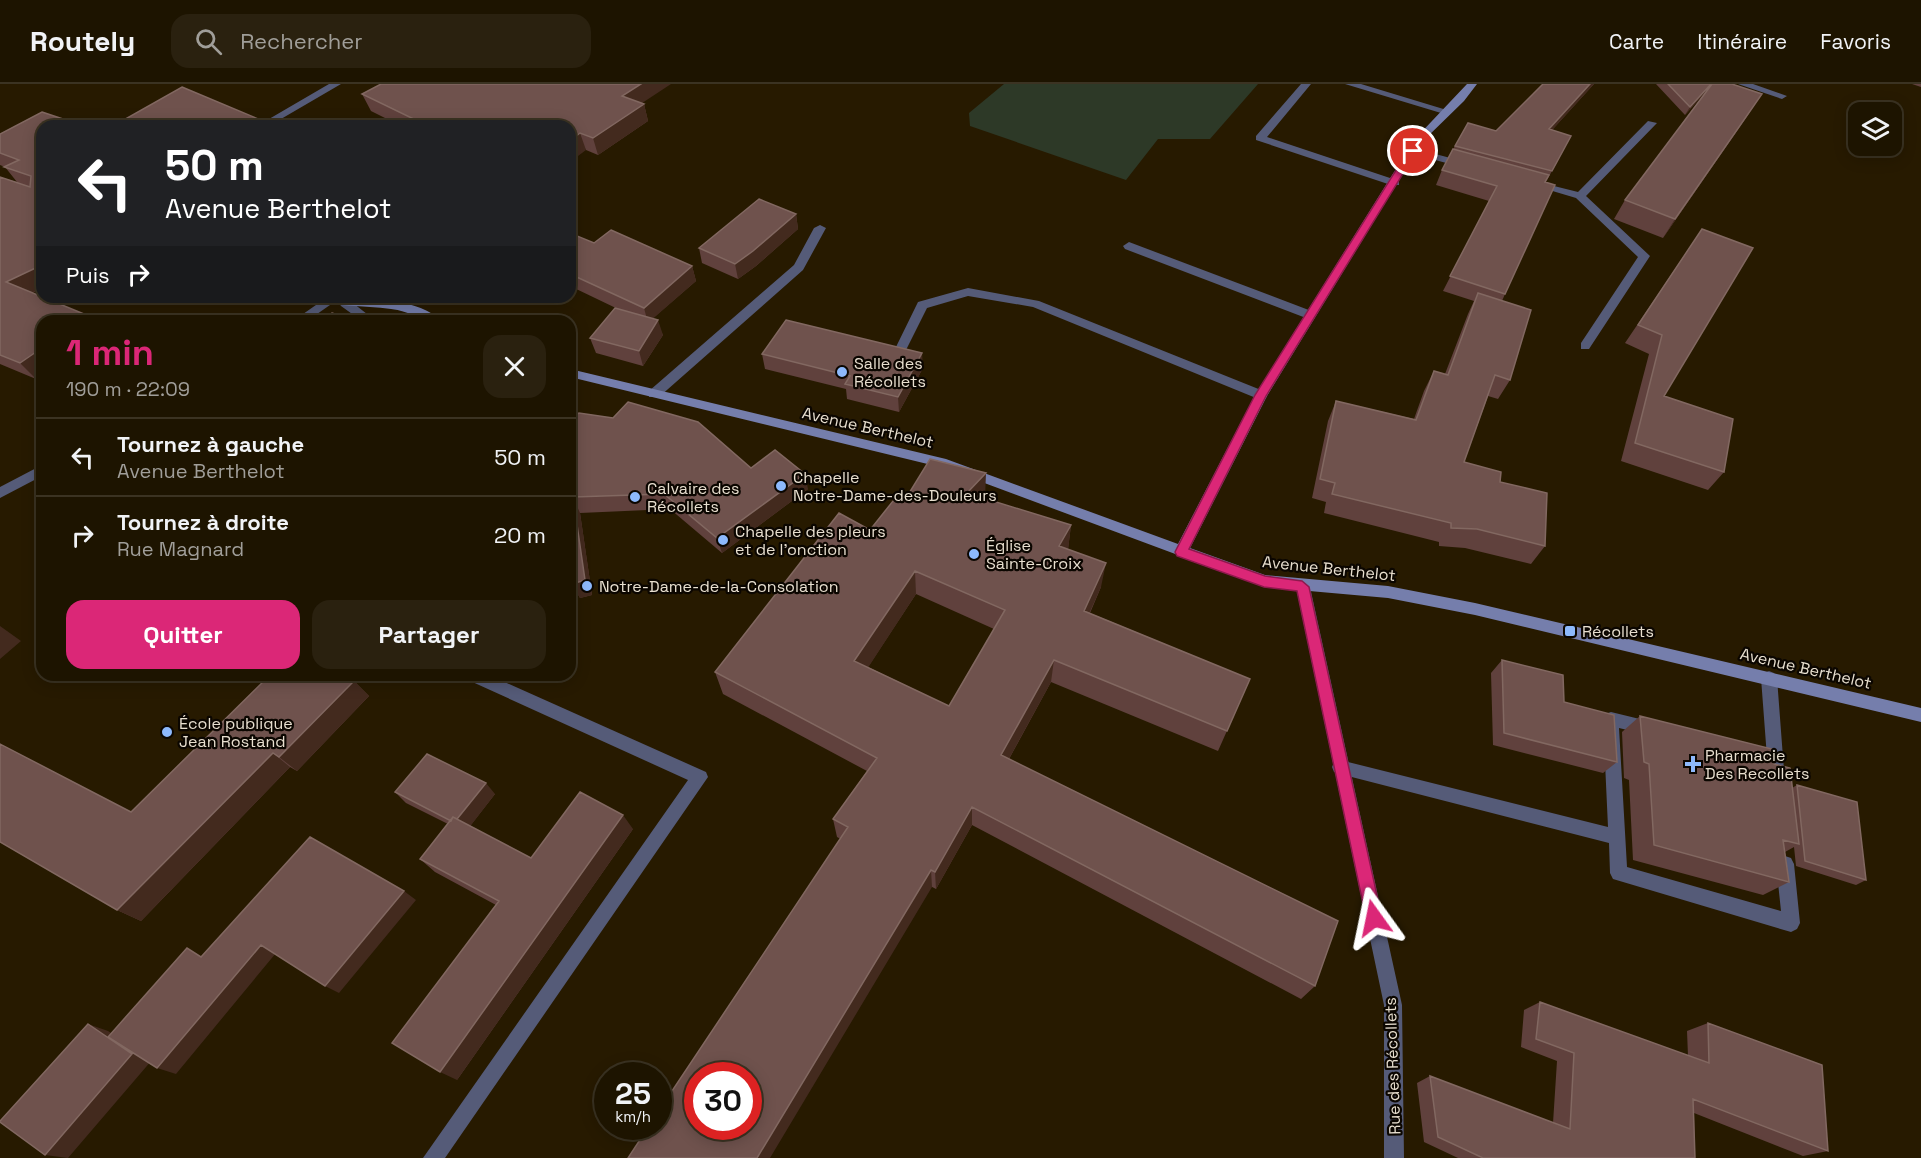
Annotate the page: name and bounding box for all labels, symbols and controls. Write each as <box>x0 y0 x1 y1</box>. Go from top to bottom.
search box <box>171 14 591 68</box>
text: Routely <box>30 23 135 59</box>
icon: search <box>192 25 225 58</box>
text: Rechercher <box>240 27 363 55</box>
text: Carte <box>1609 28 1664 55</box>
text: Itinéraire <box>1697 28 1787 55</box>
text: Favoris <box>1820 28 1891 55</box>
map controls <box>1848 102 1902 156</box>
button: layers <box>1848 102 1902 156</box>
pin <box>1387 125 1438 176</box>
icon: arrive <box>1396 134 1429 167</box>
text: 50 m <box>165 139 264 192</box>
icon: left <box>66 144 144 222</box>
text: Avenue Berthelot <box>165 191 391 226</box>
icon: right <box>122 258 155 291</box>
text: Puis <box>66 261 110 289</box>
text: 1 min <box>66 330 154 376</box>
button: close <box>483 335 546 398</box>
place label: Salle des Récollets <box>854 353 926 392</box>
marker: Salle des Récollets <box>835 365 849 379</box>
text: 190 m · 22:09 <box>66 376 190 402</box>
street label: Avenue Berthelot <box>800 402 936 453</box>
text: Tournez à gauche <box>117 430 304 458</box>
icon: left <box>66 441 99 474</box>
text: 50 m <box>494 443 546 471</box>
text: Avenue Berthelot <box>117 458 285 484</box>
place label: Chapelle Notre-Dame-des-Douleurs <box>793 467 997 506</box>
place label: Calvaire des Récollets <box>647 478 739 517</box>
marker: Chapelle Notre-Dame-des-Douleurs <box>774 479 788 493</box>
marker: Calvaire des Récollets <box>628 490 642 504</box>
text: Tournez à droite <box>117 508 289 536</box>
icon: right <box>66 519 99 552</box>
text: 20 m <box>494 521 546 549</box>
place label: Chapelle des pleurs et de l'onction <box>735 521 886 560</box>
marker: Chapelle des pleurs et de l'onction <box>716 533 730 547</box>
place label: Église Sainte-Croix <box>986 535 1082 574</box>
text: Rue Magnard <box>117 536 244 562</box>
marker: Église Sainte-Croix <box>967 547 981 561</box>
street label: Avenue Berthelot <box>1261 551 1397 586</box>
place label: Notre-Dame-de-la-Consolation <box>599 576 839 597</box>
marker: Notre-Dame-de-la-Consolation <box>580 579 594 593</box>
button: Quitter <box>66 600 300 669</box>
button: Partager <box>312 600 546 669</box>
place label: Récollets <box>1582 621 1654 642</box>
marker: Récollets <box>1563 624 1577 638</box>
street label: Avenue Berthelot <box>1738 643 1874 694</box>
place label: École publique Jean Rostand <box>179 713 293 752</box>
marker: École publique Jean Rostand <box>160 725 174 739</box>
place label: Pharmacie Des Recollets <box>1705 745 1809 784</box>
marker: Pharmacie Des Recollets <box>1686 757 1700 771</box>
position arrow <box>1342 886 1406 950</box>
street label: Rue des Récollets <box>1380 997 1405 1135</box>
speed limit sign: 30 <box>684 1062 762 1140</box>
text: 25 <box>615 1074 651 1113</box>
text: km/h <box>615 1107 651 1126</box>

